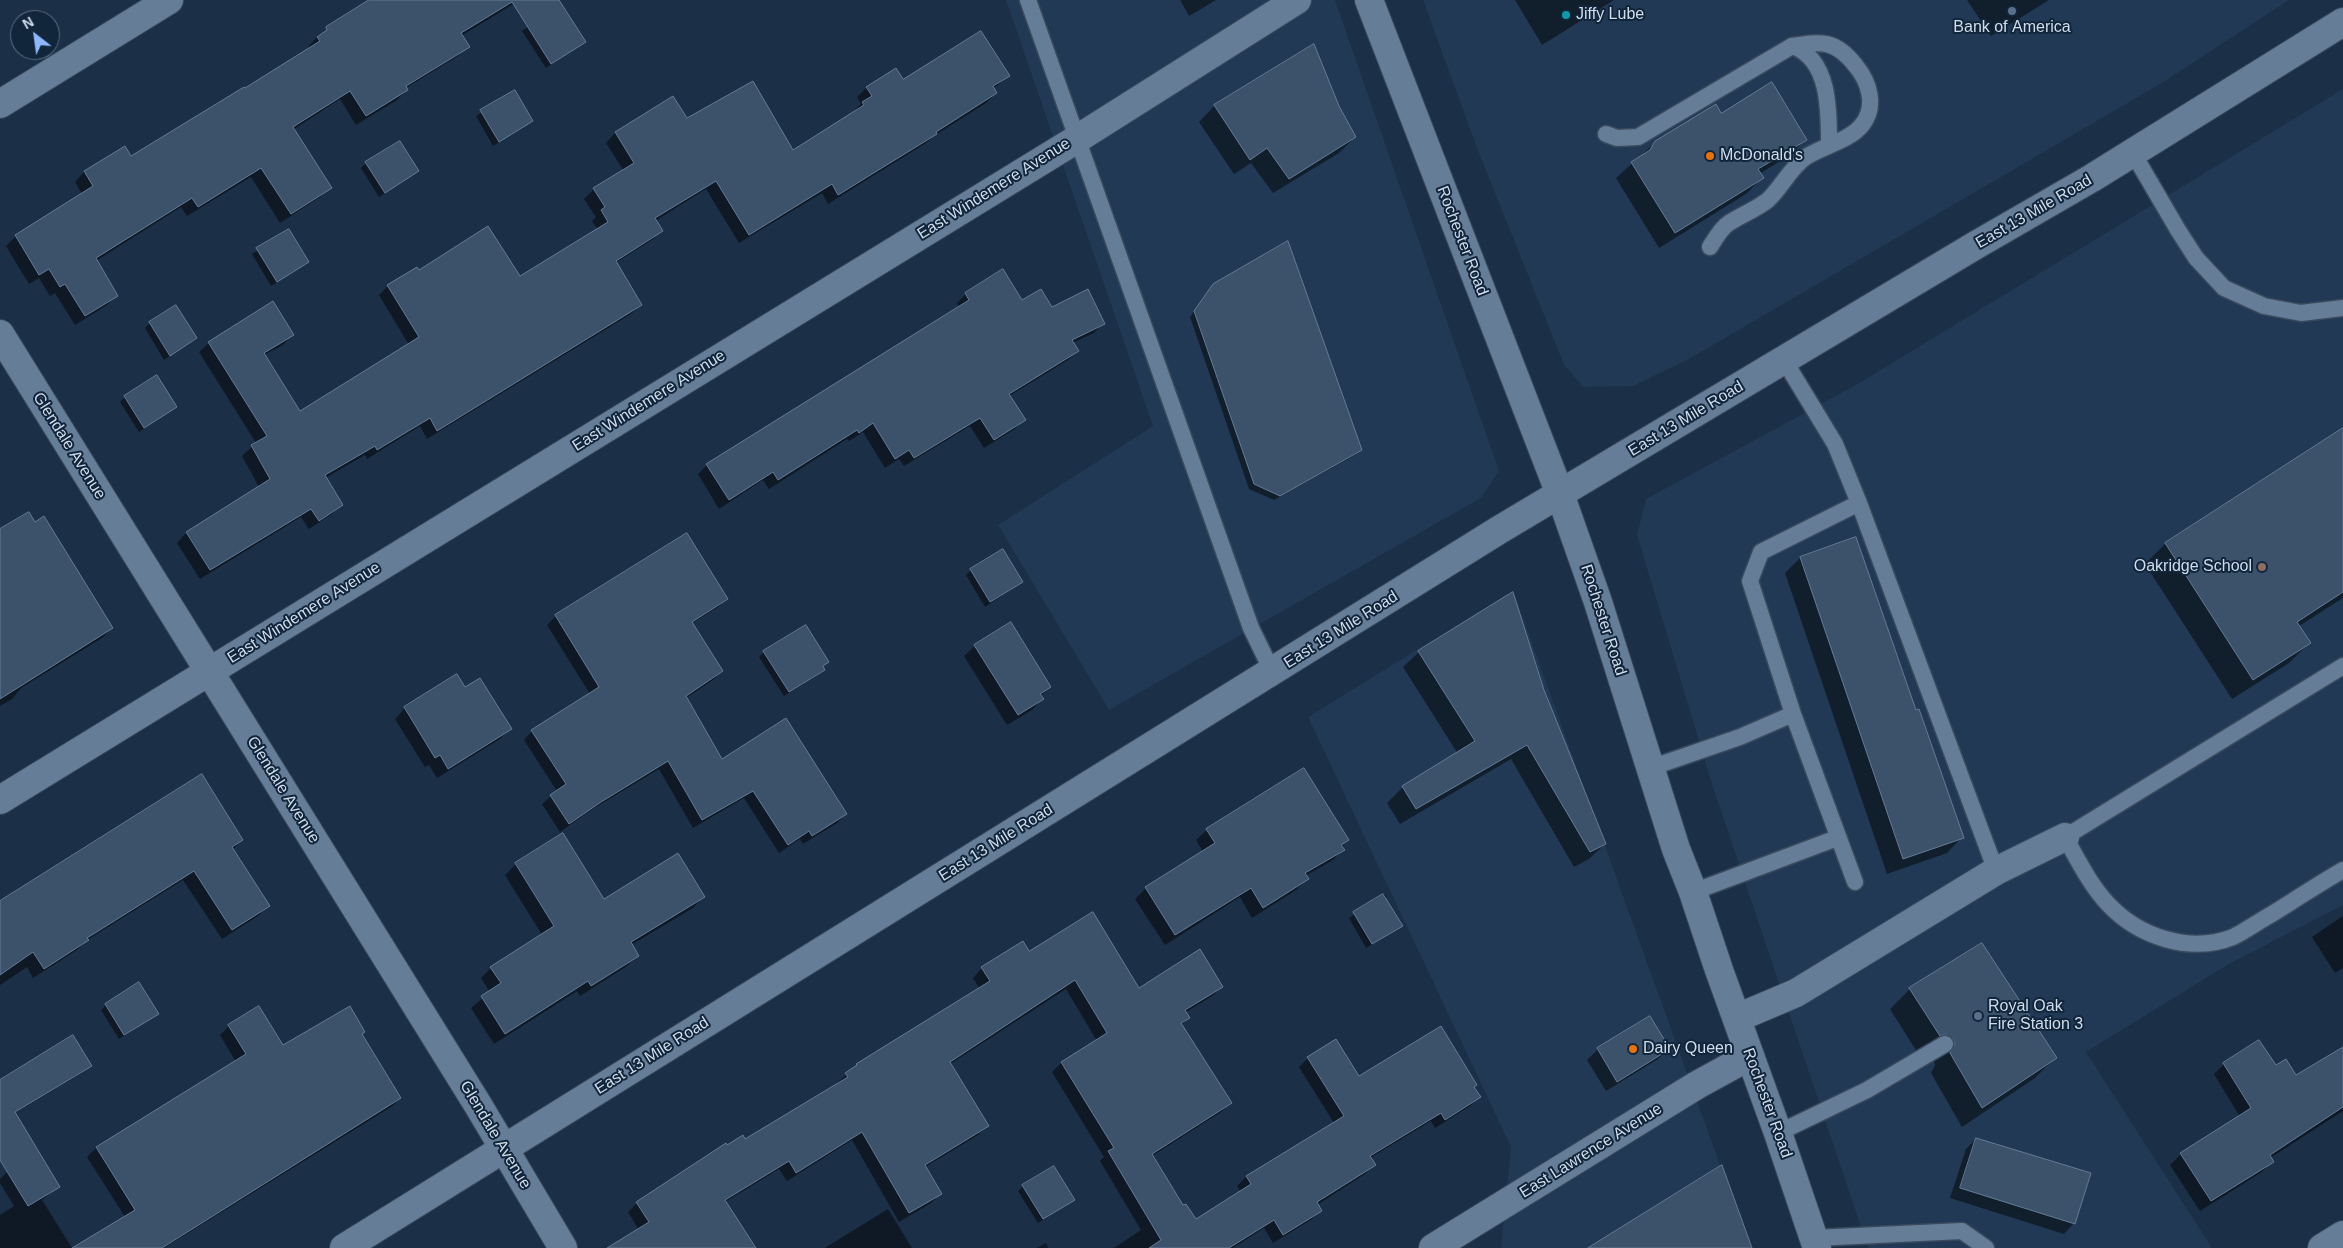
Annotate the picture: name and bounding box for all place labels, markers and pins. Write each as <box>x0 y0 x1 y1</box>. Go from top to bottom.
place label: Jiffy Lube <box>1576 5 1644 25</box>
marker: Bank of America <box>2006 5 2018 17</box>
marker: Jiffy Lube <box>1560 9 1572 21</box>
place label: Bank of America <box>1953 18 2071 38</box>
place label: McDonald's <box>1720 146 1803 166</box>
marker: McDonald's <box>1704 150 1716 162</box>
place label: Oakridge School <box>2134 557 2252 577</box>
marker: Oakridge School <box>2256 561 2268 573</box>
place label: Royal Oak Fire Station 3 <box>1988 997 2083 1035</box>
marker: Royal Oak Fire Station 3 <box>1972 1010 1984 1022</box>
place label: Dairy Queen <box>1643 1039 1733 1059</box>
marker: Dairy Queen <box>1627 1043 1639 1055</box>

